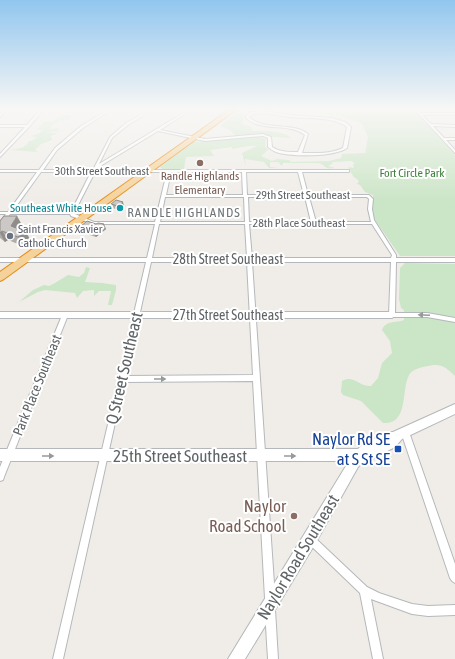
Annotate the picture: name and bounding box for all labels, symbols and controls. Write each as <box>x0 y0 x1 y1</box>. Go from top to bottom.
marker: Randle Highlands Elementary <box>195 158 205 168</box>
street label: 30th Street Southeast <box>55 164 150 178</box>
park label: Fort Circle Park <box>379 166 445 180</box>
place label: Randle Highlands Elementary <box>161 169 239 197</box>
street label: 29th Street Southeast <box>256 188 351 202</box>
place label: Southeast White House <box>10 201 112 215</box>
marker: Southeast White House <box>115 203 125 213</box>
district label: RANDLE HIGHLANDS <box>127 205 241 220</box>
street label: 28th Place Southeast <box>253 216 346 230</box>
place label: Saint Francis Xavier Catholic Church <box>18 222 103 250</box>
marker: Saint Francis Xavier Catholic Church <box>5 231 15 241</box>
street label: 28th Street Southeast <box>173 251 283 267</box>
street label: 27th Street Southeast <box>173 307 283 323</box>
street label: Q Street Southeast <box>101 310 147 426</box>
one-way arrow <box>418 311 430 318</box>
street label: Park Place Southeast <box>9 332 65 438</box>
one-way arrow <box>154 376 167 382</box>
place label: Naylor Rd SE at S St SE <box>312 429 391 469</box>
marker: Naylor Rd SE at S St SE <box>393 444 403 454</box>
street label: 25th Street Southeast <box>113 446 247 466</box>
one-way arrow <box>42 453 55 459</box>
one-way arrow <box>284 453 297 459</box>
street label: Naylor Road Southeast <box>253 491 343 623</box>
place label: Naylor Road School <box>209 496 287 536</box>
marker: Naylor Road School <box>289 511 299 521</box>

